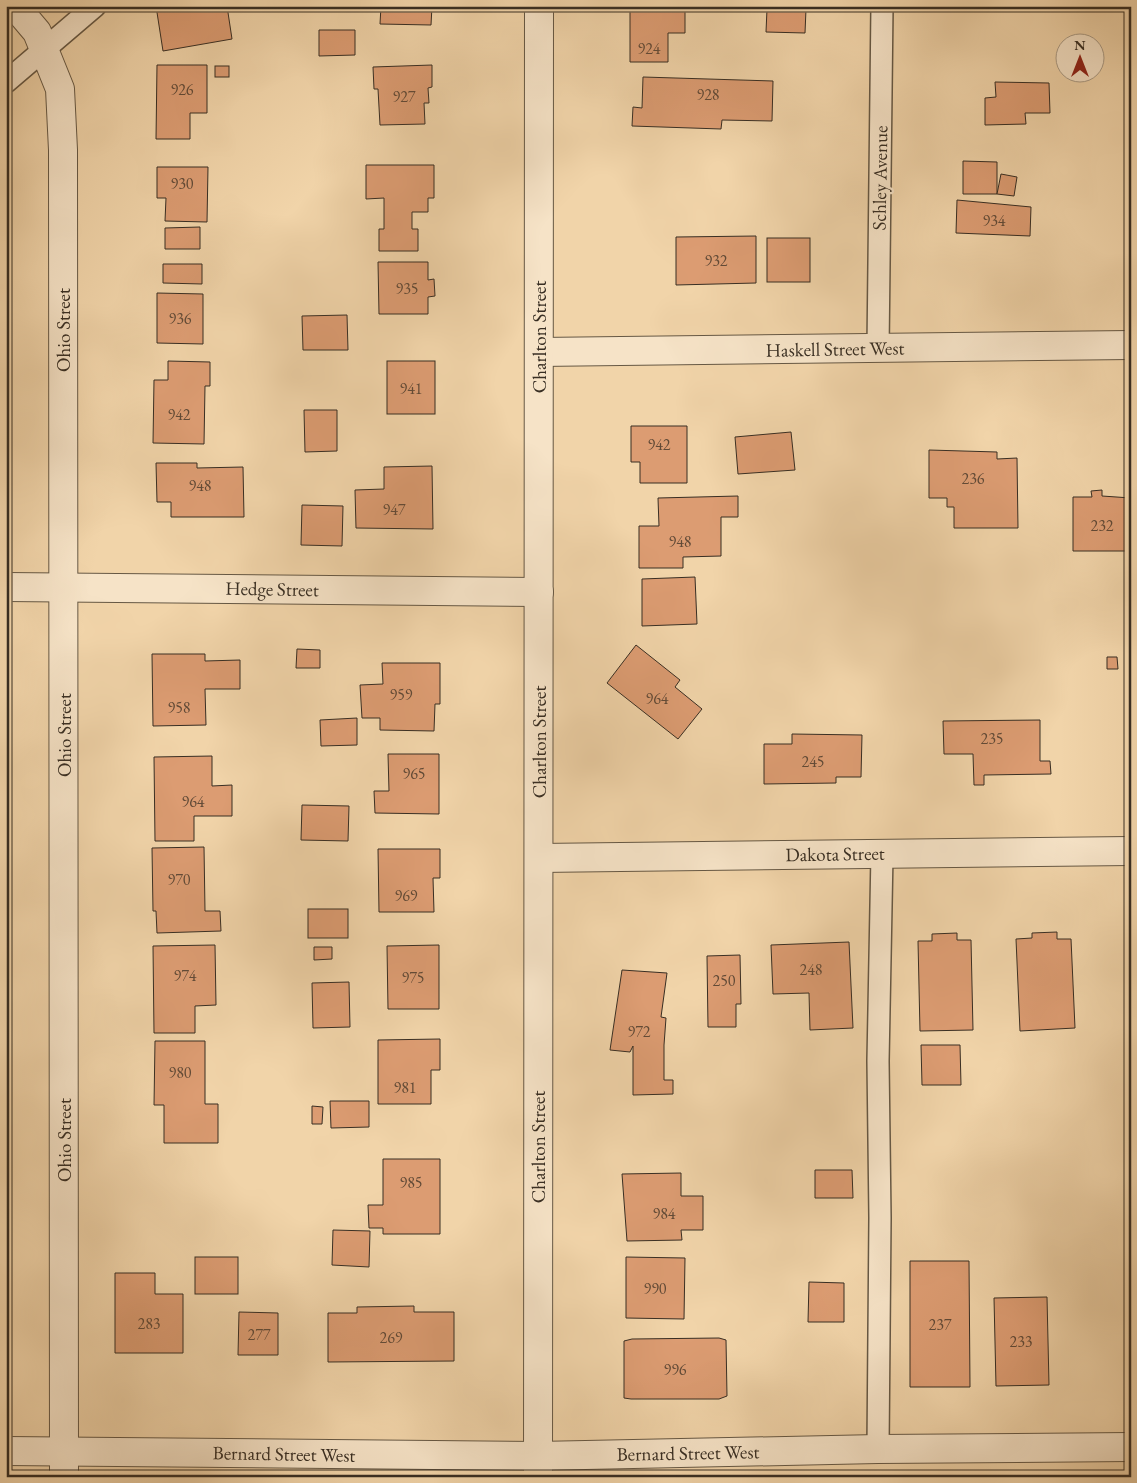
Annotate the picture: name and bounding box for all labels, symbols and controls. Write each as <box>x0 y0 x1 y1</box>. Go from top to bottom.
north arrow <box>1054 32 1104 82</box>
text: N <box>1074 36 1086 54</box>
house number: 924 <box>637 38 661 59</box>
house number: 926 <box>170 79 194 100</box>
house number: 928 <box>696 84 720 105</box>
house number: 927 <box>392 86 416 107</box>
street label: Schley Avenue <box>867 125 893 231</box>
house number: 930 <box>170 173 194 194</box>
house number: 934 <box>982 210 1006 231</box>
house number: 932 <box>704 250 728 271</box>
house number: 935 <box>395 278 419 299</box>
street label: Charlton Street <box>527 281 552 393</box>
street label: Ohio Street <box>51 288 76 372</box>
house number: 936 <box>168 308 192 329</box>
street label: Haskell Street West <box>765 335 905 363</box>
house number: 941 <box>399 378 423 399</box>
house number: 942 <box>167 404 191 425</box>
house number: 942 <box>647 434 671 455</box>
house number: 236 <box>961 468 985 489</box>
house number: 948 <box>188 475 212 496</box>
house number: 947 <box>382 499 406 520</box>
house number: 232 <box>1090 515 1114 536</box>
house number: 948 <box>668 531 692 552</box>
street label: Hedge Street <box>225 576 319 602</box>
house number: 959 <box>389 684 413 705</box>
street label: Charlton Street <box>527 686 552 798</box>
house number: 964 <box>645 688 669 709</box>
street label: Ohio Street <box>52 693 77 777</box>
house number: 958 <box>167 697 191 718</box>
house number: 235 <box>980 728 1004 749</box>
house number: 245 <box>801 751 825 772</box>
house number: 965 <box>402 763 426 784</box>
house number: 964 <box>181 791 205 812</box>
street label: Dakota Street <box>785 841 885 867</box>
house number: 970 <box>167 869 191 890</box>
house number: 969 <box>394 885 418 906</box>
house number: 248 <box>799 959 823 980</box>
house number: 974 <box>173 965 197 986</box>
house number: 975 <box>401 967 425 988</box>
house number: 250 <box>712 970 736 991</box>
house number: 972 <box>627 1021 651 1042</box>
house number: 980 <box>168 1062 192 1083</box>
house number: 981 <box>393 1077 417 1098</box>
street label: Charlton Street <box>526 1091 551 1203</box>
street label: Ohio Street <box>52 1098 77 1182</box>
house number: 985 <box>399 1172 423 1193</box>
house number: 984 <box>652 1203 676 1224</box>
house number: 990 <box>643 1278 667 1299</box>
house number: 283 <box>137 1313 161 1334</box>
house number: 237 <box>928 1314 952 1335</box>
house number: 277 <box>247 1324 271 1345</box>
house number: 269 <box>379 1327 403 1348</box>
house number: 233 <box>1009 1331 1033 1352</box>
house number: 996 <box>663 1359 687 1380</box>
street label: Bernard Street West <box>616 1439 760 1467</box>
street label: Bernard Street West <box>212 1440 356 1468</box>

